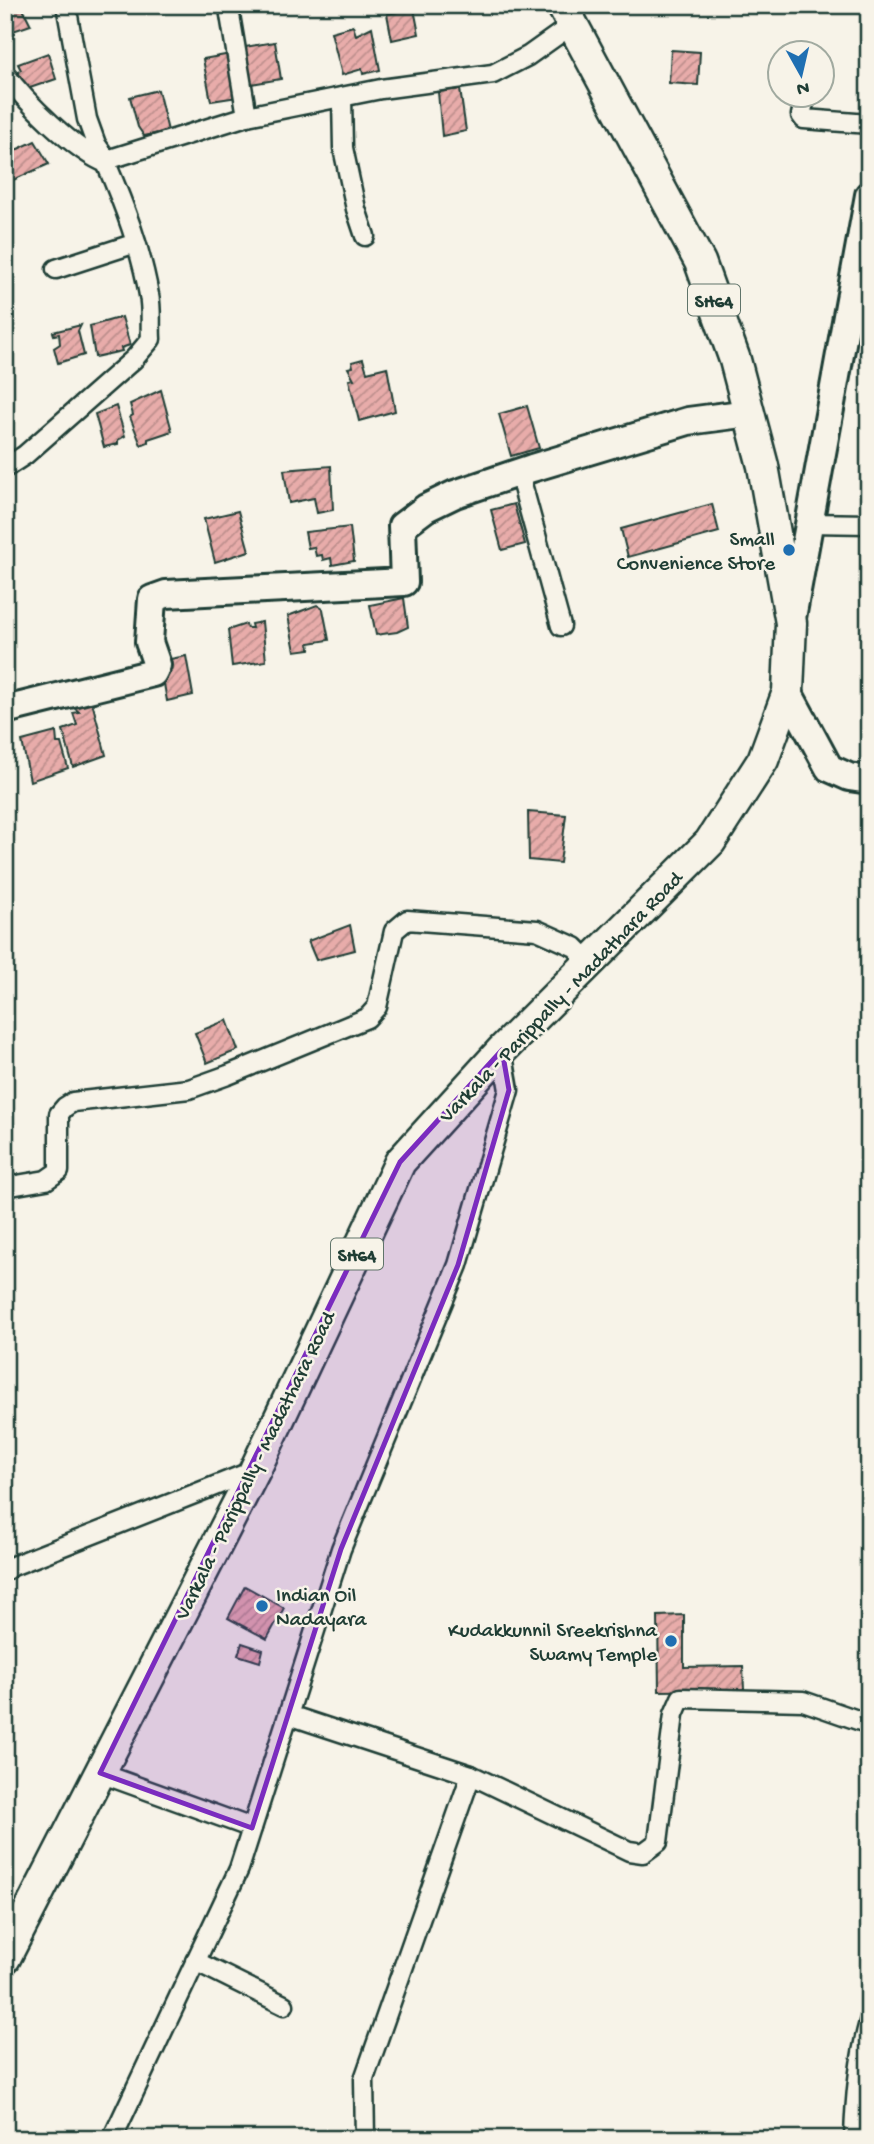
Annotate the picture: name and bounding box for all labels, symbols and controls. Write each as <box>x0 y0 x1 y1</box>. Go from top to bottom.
north arrow <box>766 38 836 108</box>
text: N <box>795 75 811 100</box>
road number: SH64 <box>688 284 740 316</box>
place label: Small Convenience Store <box>617 529 776 578</box>
marker: Small Convenience Store <box>781 542 797 558</box>
street label: Varkala - Parippally - Madathara Road <box>435 866 691 1130</box>
road number: SH64 <box>331 1238 383 1270</box>
street label: Varkala - Parippally - Madathara Road <box>171 1307 344 1626</box>
place label: Indian Oil Nadayara <box>276 1585 368 1634</box>
marker: Indian Oil Nadayara <box>254 1598 270 1614</box>
place label: Kudakkunnil Sreekrishna Swamy Temple <box>448 1620 658 1669</box>
marker: Kudakkunnil Sreekrishna Swamy Temple <box>663 1633 679 1649</box>

